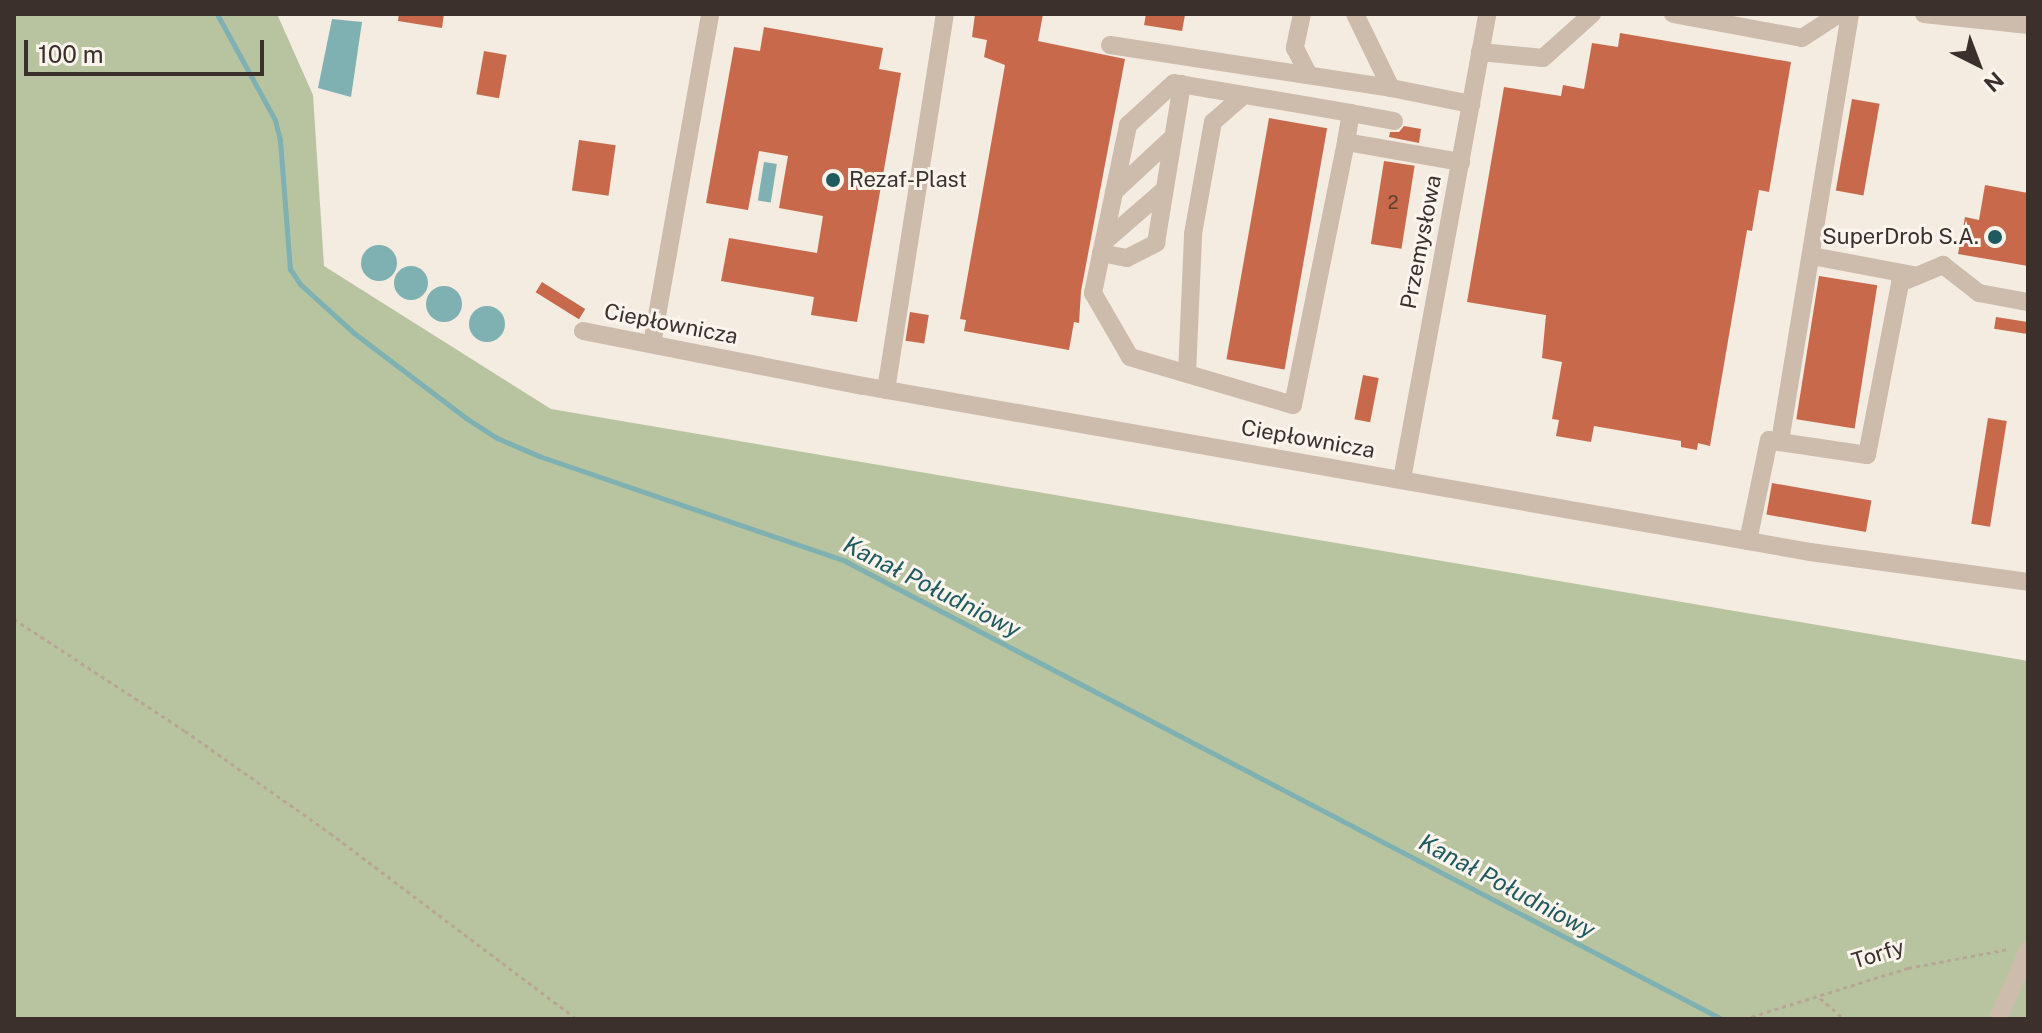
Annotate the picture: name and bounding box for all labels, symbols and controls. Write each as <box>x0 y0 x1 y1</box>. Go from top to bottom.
scale bar <box>28 24 268 74</box>
north arrow <box>1938 24 2018 104</box>
text: 100 m <box>38 40 104 68</box>
text: N <box>1979 66 2009 97</box>
place label: Rezaf-Plast <box>849 167 967 193</box>
marker: Rezaf-Plast <box>824 171 842 189</box>
street label: Przemysłowa <box>1395 173 1447 311</box>
house number: 2 <box>1388 192 1398 214</box>
place label: SuperDrob S.A. <box>1822 224 1979 250</box>
marker: SuperDrob S.A. <box>1986 228 2004 246</box>
street label: Ciepłownicza <box>602 298 740 350</box>
street label: Ciepłownicza <box>1239 414 1377 464</box>
water label: Kanał Południowy <box>839 530 1025 644</box>
water label: Kanał Południowy <box>1414 828 1600 944</box>
street label: Torfy <box>1849 934 1907 974</box>

